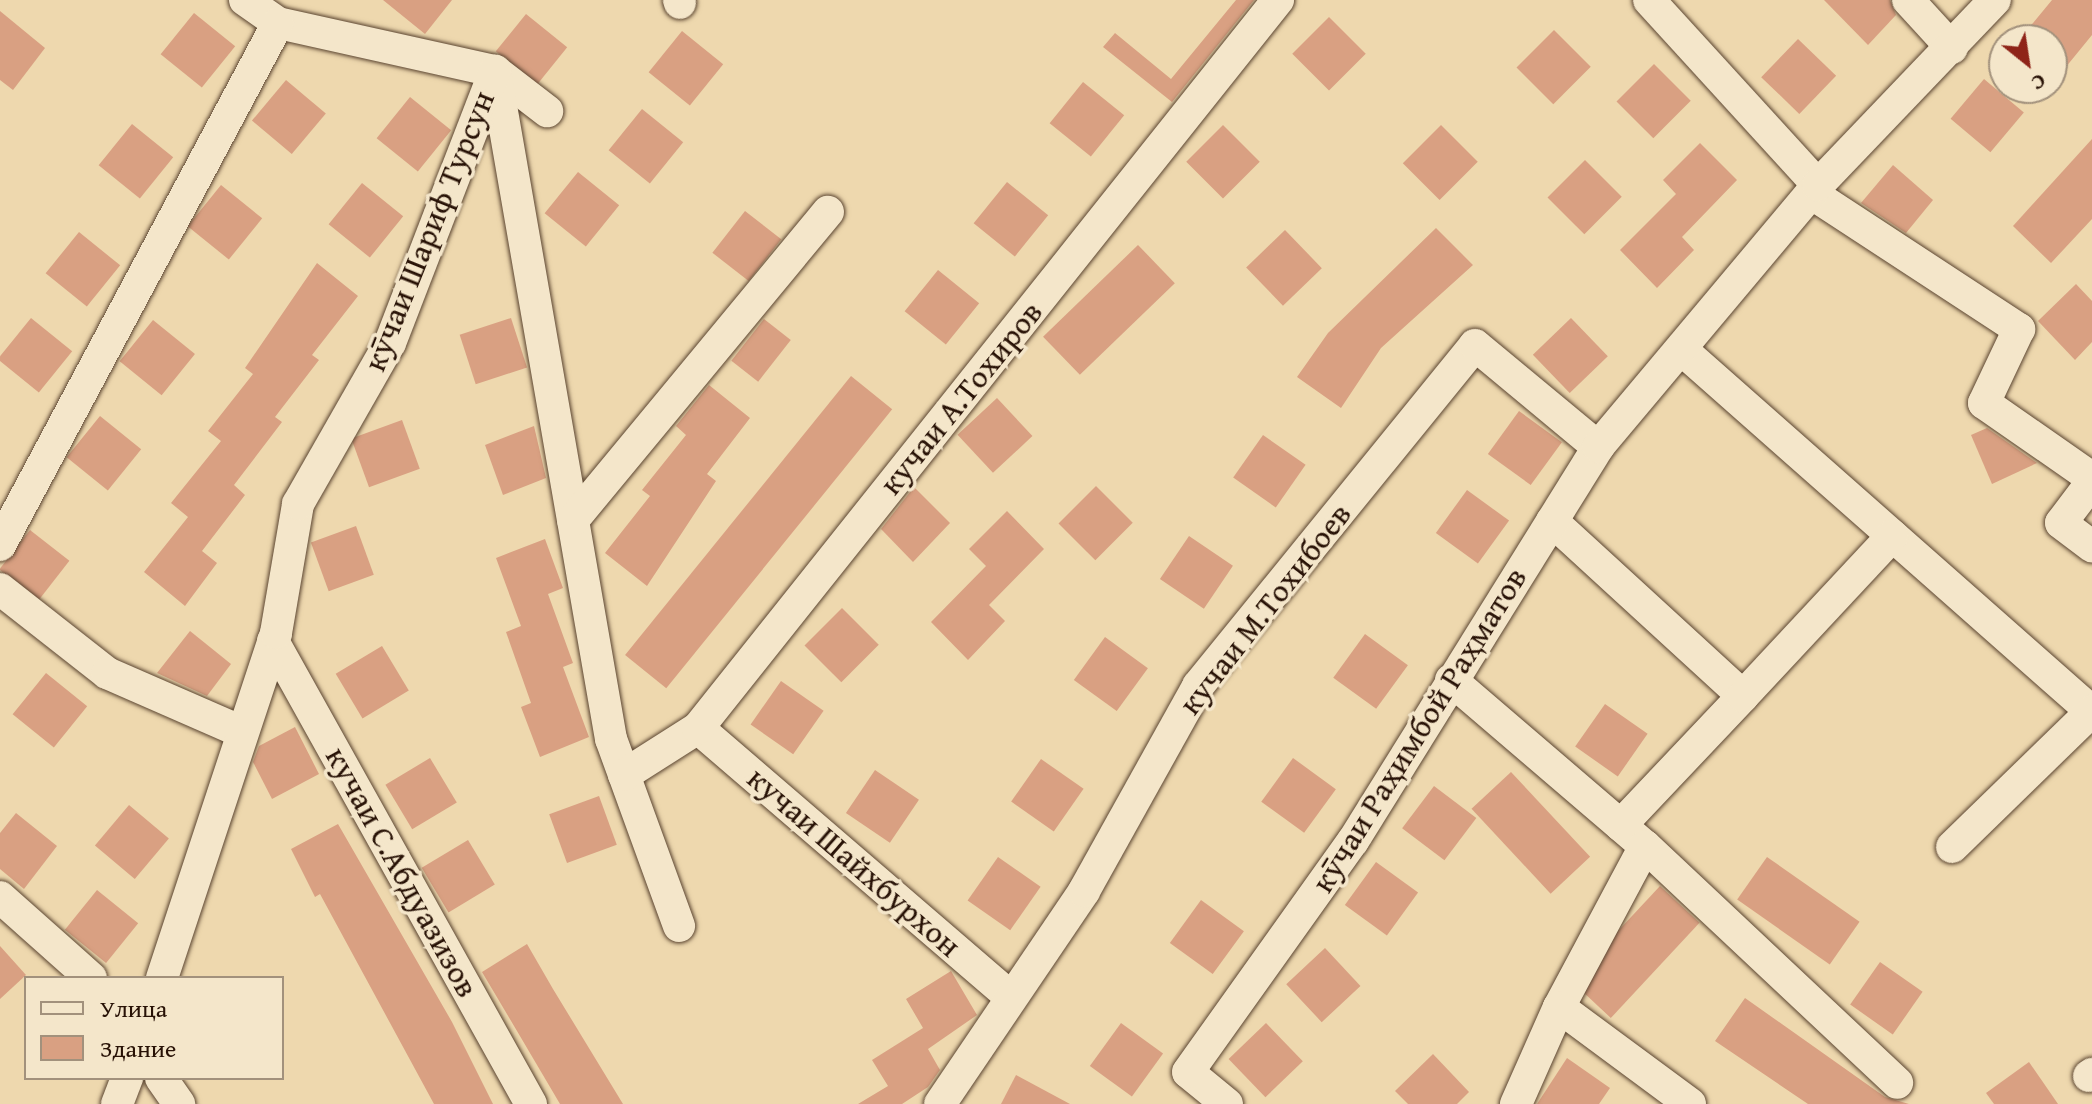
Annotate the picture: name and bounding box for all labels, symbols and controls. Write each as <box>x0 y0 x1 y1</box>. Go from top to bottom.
north arrow <box>1988 24 2068 104</box>
text: С <box>2026 66 2052 100</box>
street label: кӯчаи Шариф Турсун <box>355 85 503 377</box>
street label: кучаи А.Тохиров <box>871 294 1051 502</box>
street label: кучаи М.Тохибоев <box>1171 496 1359 722</box>
street label: кӯчаи Раҳимбой Раҳматов <box>1303 560 1535 900</box>
street label: кучаи С.Абдуазизов <box>317 740 487 1004</box>
street label: кучаи Шайхбурхон <box>740 759 968 965</box>
legend <box>24 976 284 1080</box>
text: Улица <box>100 991 167 1026</box>
text: Здание <box>100 1031 176 1066</box>

